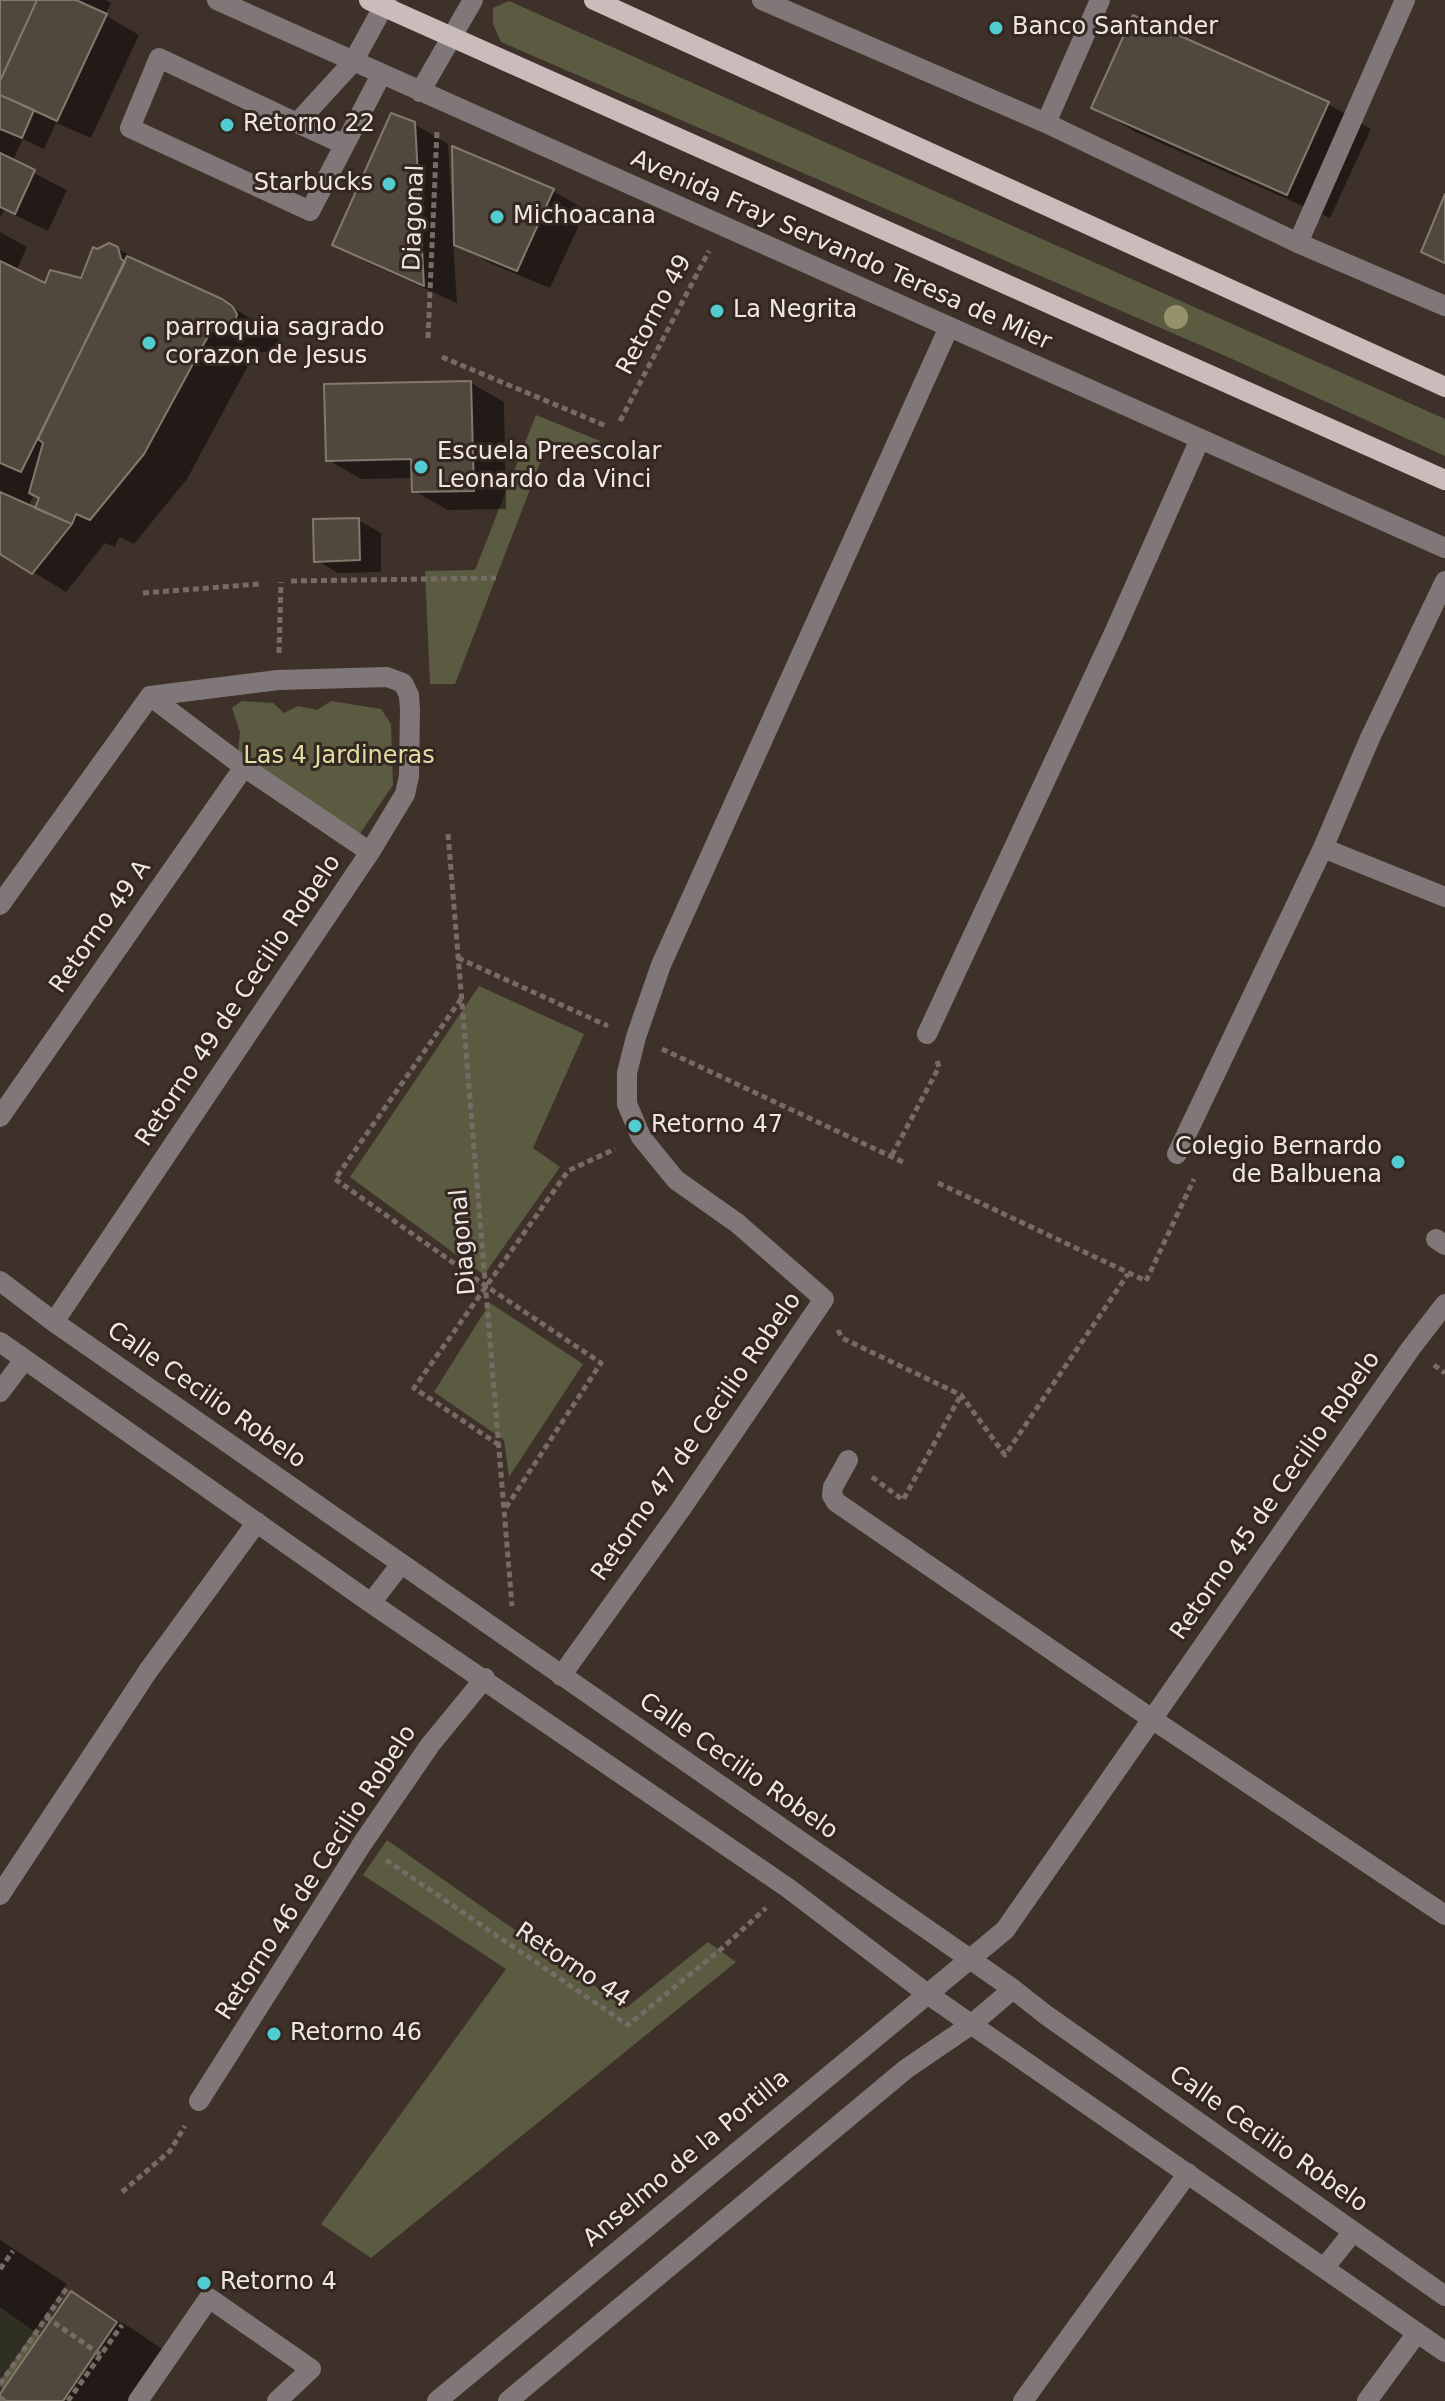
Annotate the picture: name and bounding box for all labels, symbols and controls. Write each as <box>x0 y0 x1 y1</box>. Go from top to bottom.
place label: Banco Santander <box>1012 14 1218 42</box>
marker: Banco Santander <box>987 19 1005 37</box>
place label: Retorno 22 <box>243 111 375 139</box>
marker: Retorno 22 <box>218 116 236 134</box>
street label: Avenida Fray Servando Teresa de Mier <box>626 145 1056 357</box>
street label: Diagonal <box>399 164 431 272</box>
place label: Starbucks <box>254 170 373 198</box>
marker: Starbucks <box>380 175 398 193</box>
place label: Michoacana <box>513 203 656 231</box>
marker: Michoacana <box>488 208 506 226</box>
street label: Retorno 49 <box>611 250 699 380</box>
place label: La Negrita <box>733 297 857 325</box>
marker: La Negrita <box>708 302 726 320</box>
place label: parroquia sagrado corazon de Jesus <box>165 315 385 371</box>
marker: parroquia sagrado corazon de Jesus <box>140 334 158 352</box>
place label: Escuela Preescolar Leonardo da Vinci <box>437 439 661 495</box>
marker: Escuela Preescolar Leonardo da Vinci <box>412 458 430 476</box>
park label: Las 4 Jardineras <box>243 743 435 771</box>
street label: Retorno 49 de Cecilio Robelo <box>130 850 348 1152</box>
street label: Retorno 49 A <box>44 855 158 999</box>
place label: Retorno 47 <box>651 1112 783 1140</box>
marker: Retorno 47 <box>626 1117 644 1135</box>
place label: Colegio Bernardo de Balbuena <box>1175 1134 1382 1190</box>
marker: Colegio Bernardo de Balbuena <box>1389 1153 1407 1171</box>
street label: Diagonal <box>445 1188 483 1296</box>
street label: Retorno 47 de Cecilio Robelo <box>586 1287 808 1587</box>
street label: Calle Cecilio Robelo <box>101 1317 311 1475</box>
street label: Retorno 45 de Cecilio Robelo <box>1165 1346 1387 1646</box>
street label: Calle Cecilio Robelo <box>633 1688 843 1846</box>
street label: Retorno 46 de Cecilio Robelo <box>211 1720 423 2026</box>
street label: Retorno 44 <box>509 1917 635 2015</box>
place label: Retorno 46 <box>290 2020 422 2048</box>
marker: Retorno 46 <box>265 2025 283 2043</box>
street label: Calle Cecilio Robelo <box>1163 2061 1373 2219</box>
street label: Anselmo de la Portilla <box>578 2064 796 2254</box>
place label: Retorno 4 <box>220 2269 337 2297</box>
marker: Retorno 4 <box>195 2274 213 2292</box>

